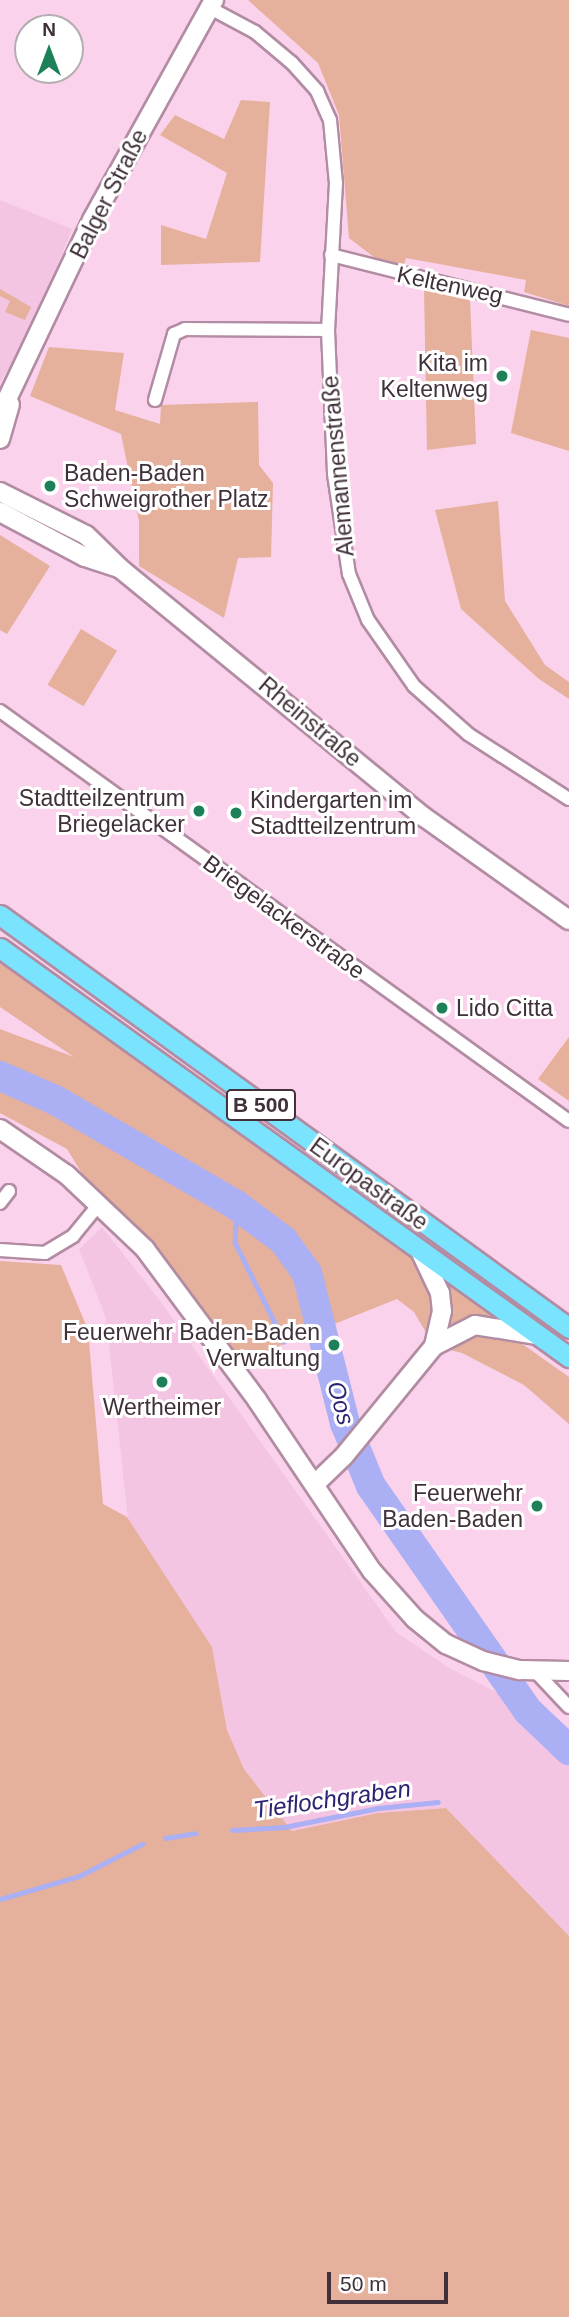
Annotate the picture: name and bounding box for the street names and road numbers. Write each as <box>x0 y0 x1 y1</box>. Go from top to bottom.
street label: Balger Straße <box>64 125 154 263</box>
street label: Keltenweg <box>395 260 505 310</box>
street label: Alemannenstraße <box>316 374 360 558</box>
street label: Rheinstraße <box>253 671 367 773</box>
street label: Briegelackerstraße <box>198 849 370 985</box>
road number: B 500 <box>224 1088 298 1122</box>
street label: Europastraße <box>305 1132 433 1236</box>

